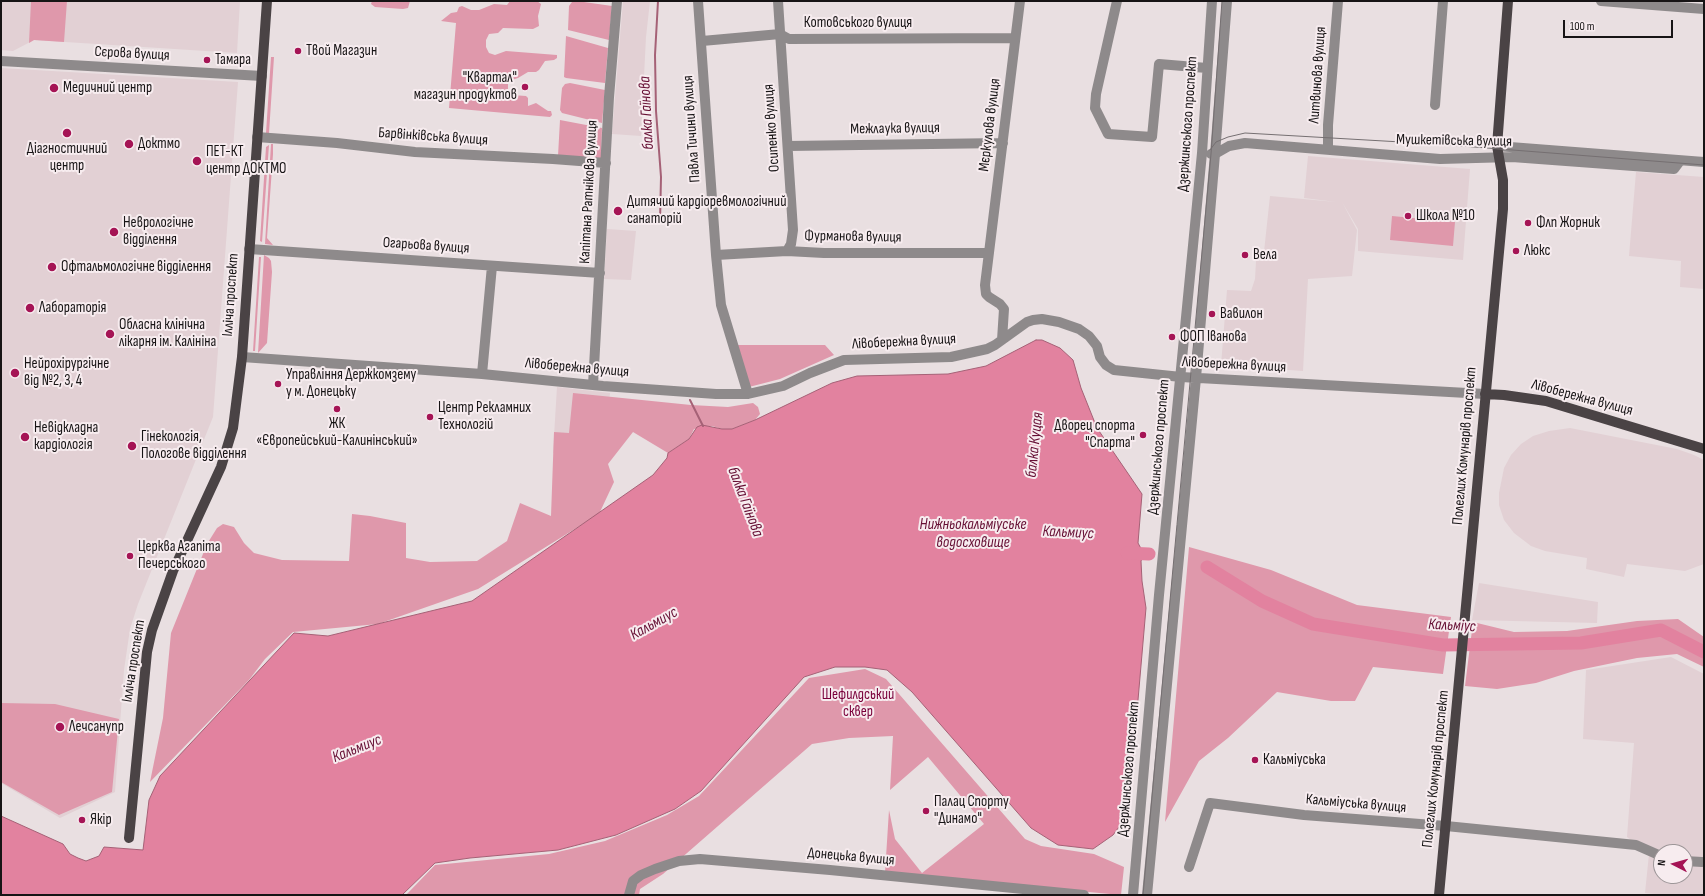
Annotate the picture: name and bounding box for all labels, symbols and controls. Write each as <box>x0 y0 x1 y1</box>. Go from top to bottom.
scale bar <box>1565 12 1675 38</box>
street label: Котовського вулиця <box>804 14 912 32</box>
text: 100 m <box>1570 19 1595 34</box>
street label: Литвинова вулиця <box>1306 26 1330 124</box>
place label: Твой Магазин <box>306 42 377 60</box>
street label: Сєрова вулиця <box>94 43 170 65</box>
marker: Твой Магазин <box>293 46 303 56</box>
place label: Тамара <box>215 51 251 69</box>
marker: Тамара <box>202 55 212 65</box>
street label: Дзержинського проспект <box>1174 56 1202 192</box>
place label: "Квартал" магазин продуктов <box>414 69 517 104</box>
street label: Павла Тичини вулиця <box>679 75 705 183</box>
water label: балка Гаїнова <box>635 76 659 150</box>
street label: Мєркулова вулиця <box>975 77 1005 173</box>
place label: Медичний центр <box>63 79 152 97</box>
marker: Медичний центр <box>48 82 60 94</box>
marker: "Квартал" магазин продуктов <box>520 82 530 92</box>
street label: Осипенко вулиця <box>760 83 784 173</box>
street label: Межлаука вулиця <box>850 119 940 139</box>
street label: Капітана Ратнікова вулиця <box>576 120 602 264</box>
street label: Барвінківська вулиця <box>378 124 488 150</box>
marker: Діагностичний центр <box>61 127 73 139</box>
street label: Мушкетівська вулиця <box>1396 131 1512 151</box>
place label: Доктмо <box>138 135 180 153</box>
marker: Доктмо <box>123 138 135 150</box>
place label: Діагностичний центр <box>27 140 107 175</box>
place label: ПЕТ-КТ центр ДОКТМО <box>206 143 286 178</box>
marker: ПЕТ-КТ центр ДОКТМО <box>191 155 203 167</box>
place label: Дитячий кардіоревмологічний санаторій <box>627 193 786 228</box>
marker: Дитячий кардіоревмологічний санаторій <box>612 205 624 217</box>
place label: Школа №10 <box>1416 207 1475 225</box>
marker: Школа №10 <box>1403 211 1413 221</box>
place label: Неврологічне відділення <box>123 214 193 249</box>
place label: Флп Жорник <box>1536 214 1600 232</box>
marker: Флп Жорник <box>1523 218 1533 228</box>
marker: Неврологічне відділення <box>108 226 120 238</box>
street label: Фурманова вулиця <box>804 227 902 247</box>
street label: Огарьова вулиця <box>382 234 470 258</box>
place label: Люкс <box>1524 242 1550 260</box>
place label: Вела <box>1253 246 1277 264</box>
marker: Люкс <box>1511 246 1521 256</box>
marker: Вела <box>1240 250 1250 260</box>
street label: Ілліча проспект <box>219 253 243 337</box>
place label: Офтальмологічне відділення <box>61 258 211 276</box>
marker: Офтальмологічне відділення <box>46 261 58 273</box>
place label: Лабораторія <box>39 299 106 317</box>
marker: Лабораторія <box>24 302 36 314</box>
place label: Вавилон <box>1220 305 1263 323</box>
marker: Вавилон <box>1207 309 1217 319</box>
place label: Обласна клінічна лікарня ім. Калініна <box>119 316 216 351</box>
marker: Обласна клінічна лікарня ім. Калініна <box>104 328 116 340</box>
place label: ФОП Іванова <box>1180 328 1246 346</box>
street label: Лівобережна вулиця <box>851 330 957 354</box>
marker: ФОП Іванова <box>1167 332 1177 342</box>
street label: Лівобережна вулиця <box>1181 353 1287 377</box>
street label: Лівобережна вулиця <box>524 354 630 382</box>
place label: Нейрохірургічне від №2, 3, 4 <box>24 355 109 390</box>
place label: Управління Держкомзему у м. Донецьку <box>286 366 416 401</box>
street label: Полеглих Комунарів проспект <box>1449 366 1481 526</box>
marker: Нейрохірургічне від №2, 3, 4 <box>9 367 21 379</box>
street label: Лівобережна вулиця <box>1529 376 1635 420</box>
marker: Управління Держкомзему у м. Донецьку <box>273 379 283 389</box>
street label: Дзержинського проспект <box>1144 379 1174 515</box>
place label: Центр Рекламних Технологій <box>438 399 531 434</box>
marker: ЖК «Європейський-Калинінський» <box>332 404 342 414</box>
marker: Центр Рекламних Технологій <box>425 412 435 422</box>
water label: балка Куцая <box>1022 412 1048 478</box>
place label: ЖК «Європейський-Калинінський» <box>256 415 418 450</box>
place label: Дворец спорта "Спарта" <box>1054 417 1135 452</box>
place label: Невідкладна кардіологія <box>34 419 98 454</box>
place label: Гінекологія, Пологове відділення <box>141 428 247 463</box>
marker: Дворец спорта "Спарта" <box>1138 430 1148 440</box>
marker: Невідкладна кардіологія <box>19 431 31 443</box>
marker: Гінекологія, Пологове відділення <box>126 440 138 452</box>
water label: балка Гаїнова <box>723 464 767 540</box>
water label: Нижньокальміуське водосховище <box>920 515 1026 553</box>
water label: Кальмиус <box>1042 522 1094 544</box>
place label: Церква Агапіта Печерського <box>138 538 221 573</box>
marker: Церква Агапіта Печерського <box>125 551 135 561</box>
water label: Кальмиус <box>627 603 681 645</box>
water label: Кальміус <box>1428 615 1476 637</box>
street label: Ілліча проспект <box>119 618 149 704</box>
park label: Шефилдський сквер <box>822 686 894 721</box>
street label: Полеглих Комунарів проспект <box>1419 689 1453 849</box>
street label: Дзержинського проспект <box>1114 701 1144 837</box>
place label: Лечсанупр <box>69 718 124 736</box>
marker: Лечсанупр <box>54 721 66 733</box>
water label: Кальмиус <box>330 730 384 768</box>
place label: Кальміуська <box>1263 751 1326 769</box>
marker: Кальміуська <box>1250 755 1260 765</box>
street label: Кальміуська вулиця <box>1305 791 1407 817</box>
place label: Палац Спорту "Динамо" <box>934 793 1009 828</box>
marker: Палац Спорту "Динамо" <box>921 806 931 816</box>
place label: Якір <box>90 811 112 829</box>
marker: Якір <box>77 815 87 825</box>
street label: Донецька вулиця <box>807 844 895 870</box>
north arrow <box>1653 844 1693 884</box>
text: N <box>1655 859 1668 866</box>

